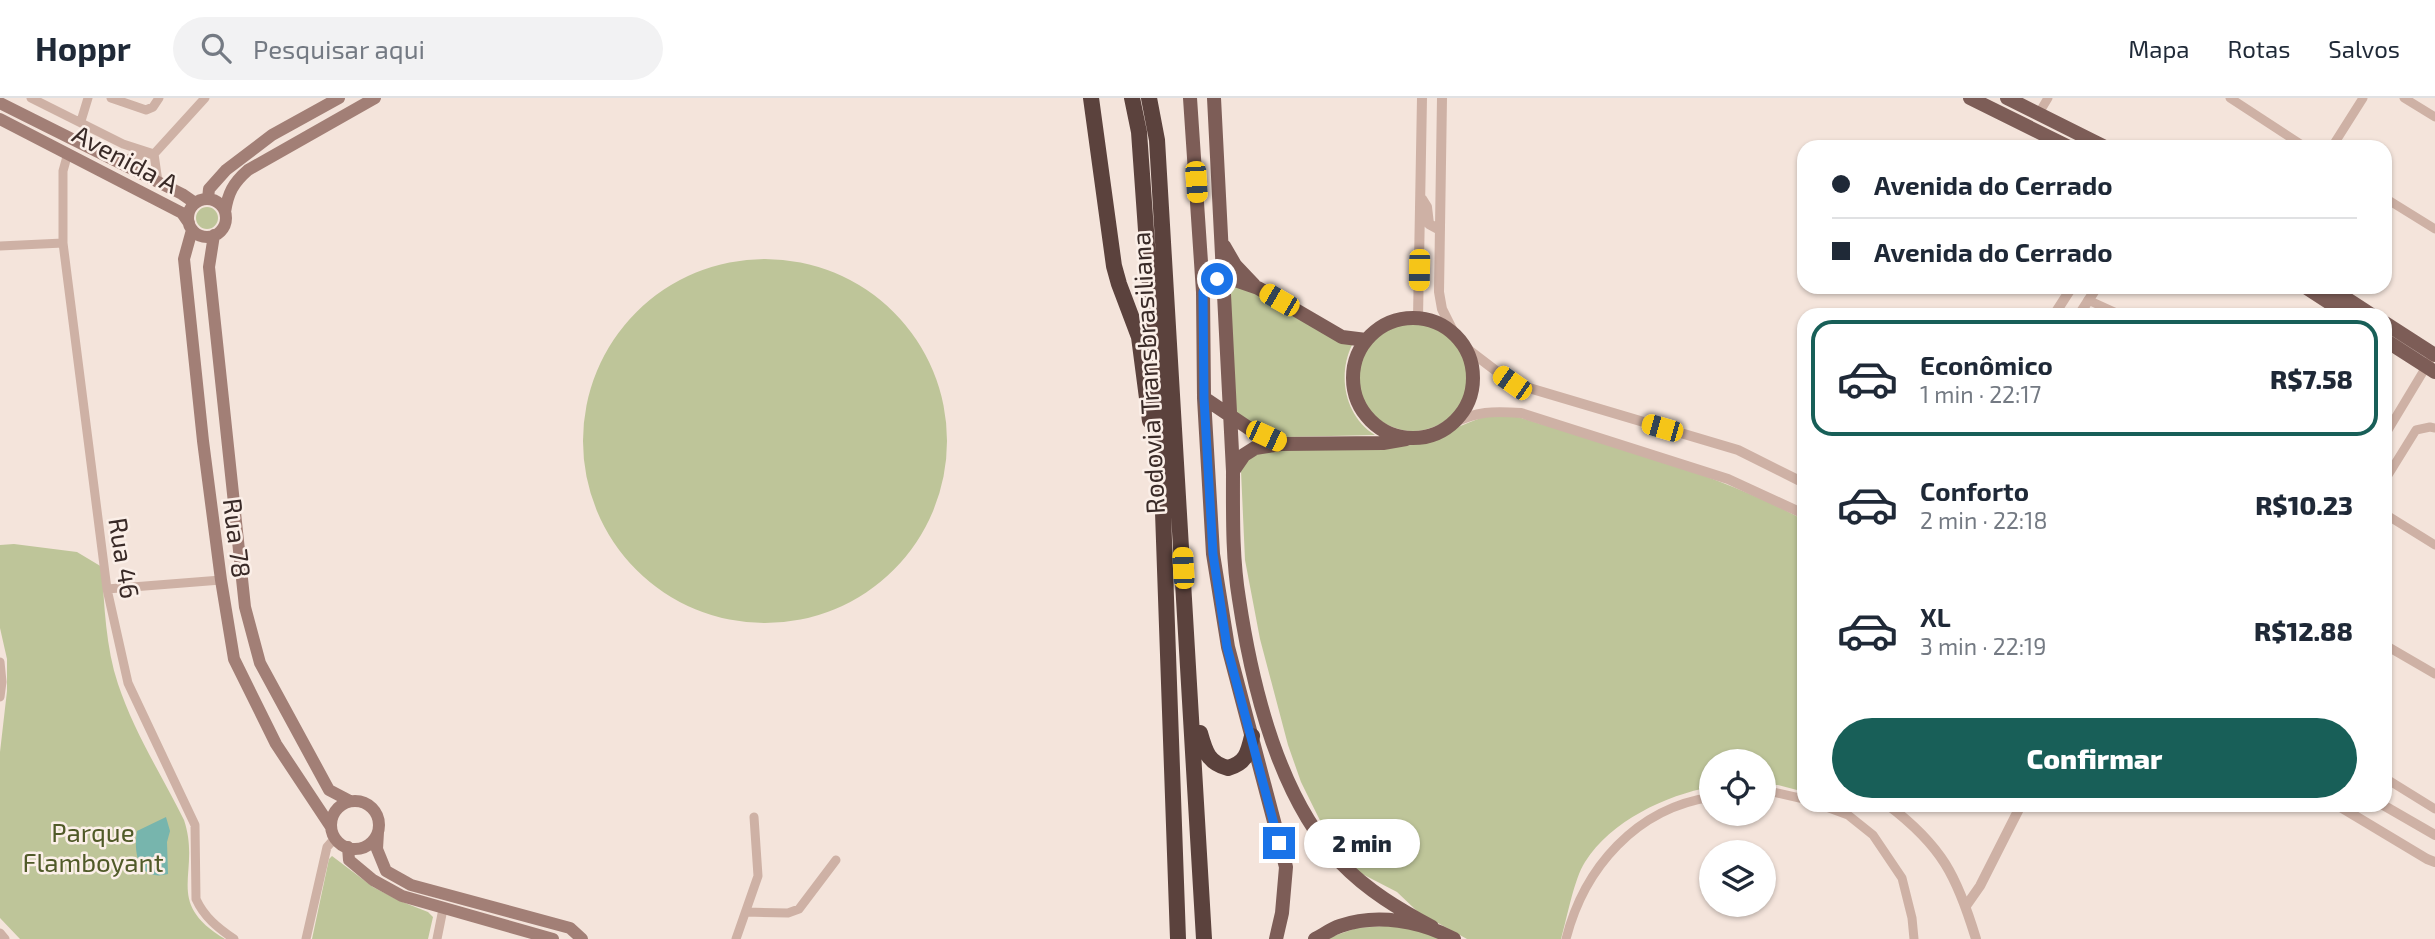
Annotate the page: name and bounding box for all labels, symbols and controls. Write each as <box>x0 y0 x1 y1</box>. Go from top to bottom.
search box <box>173 17 663 80</box>
text: Hoppr <box>35 28 131 68</box>
icon: search <box>197 29 235 67</box>
text: Pesquisar aqui <box>253 33 425 64</box>
text: Mapa <box>2128 34 2190 63</box>
text: Rotas <box>2228 34 2290 63</box>
text: Salvos <box>2328 34 2400 63</box>
street label: Avenida A <box>68 117 184 199</box>
car <box>1185 160 1208 204</box>
text: Avenida do Cerrado <box>1874 169 2113 200</box>
street label: Rodovia Transbrasiliana <box>1124 231 1170 515</box>
text: Avenida do Cerrado <box>1874 236 2113 267</box>
car <box>1409 249 1430 291</box>
route start <box>1201 263 1233 295</box>
car <box>1256 280 1303 320</box>
icon: car <box>1836 347 1899 410</box>
text: Econômico <box>1920 349 2053 380</box>
car <box>1489 362 1536 404</box>
text: R$7.58 <box>2270 363 2353 394</box>
text: 1 min · 22:17 <box>1920 380 2041 408</box>
car <box>1639 412 1686 444</box>
car <box>1243 418 1290 454</box>
icon: car <box>1836 473 1899 536</box>
text: Conforto <box>1920 475 2029 506</box>
text: R$10.23 <box>2255 489 2353 520</box>
street label: Rua 78 <box>218 496 258 580</box>
text: 2 min · 22:18 <box>1920 506 2047 534</box>
street label: Rua 46 <box>103 515 147 601</box>
car <box>1172 546 1195 590</box>
icon: car <box>1836 599 1899 662</box>
text: XL <box>1920 601 1951 632</box>
text: R$12.88 <box>2254 615 2353 646</box>
text: 3 min · 22:19 <box>1920 632 2046 660</box>
button: Confirmar <box>1832 718 2357 798</box>
map controls <box>1699 749 1776 917</box>
button: locate <box>1699 749 1776 826</box>
park label: Parque Flamboyant <box>22 816 164 877</box>
callout: 2 min <box>1304 818 1419 868</box>
route end <box>1263 827 1295 859</box>
text: 2 min <box>1332 829 1392 857</box>
button: layers <box>1699 840 1776 917</box>

